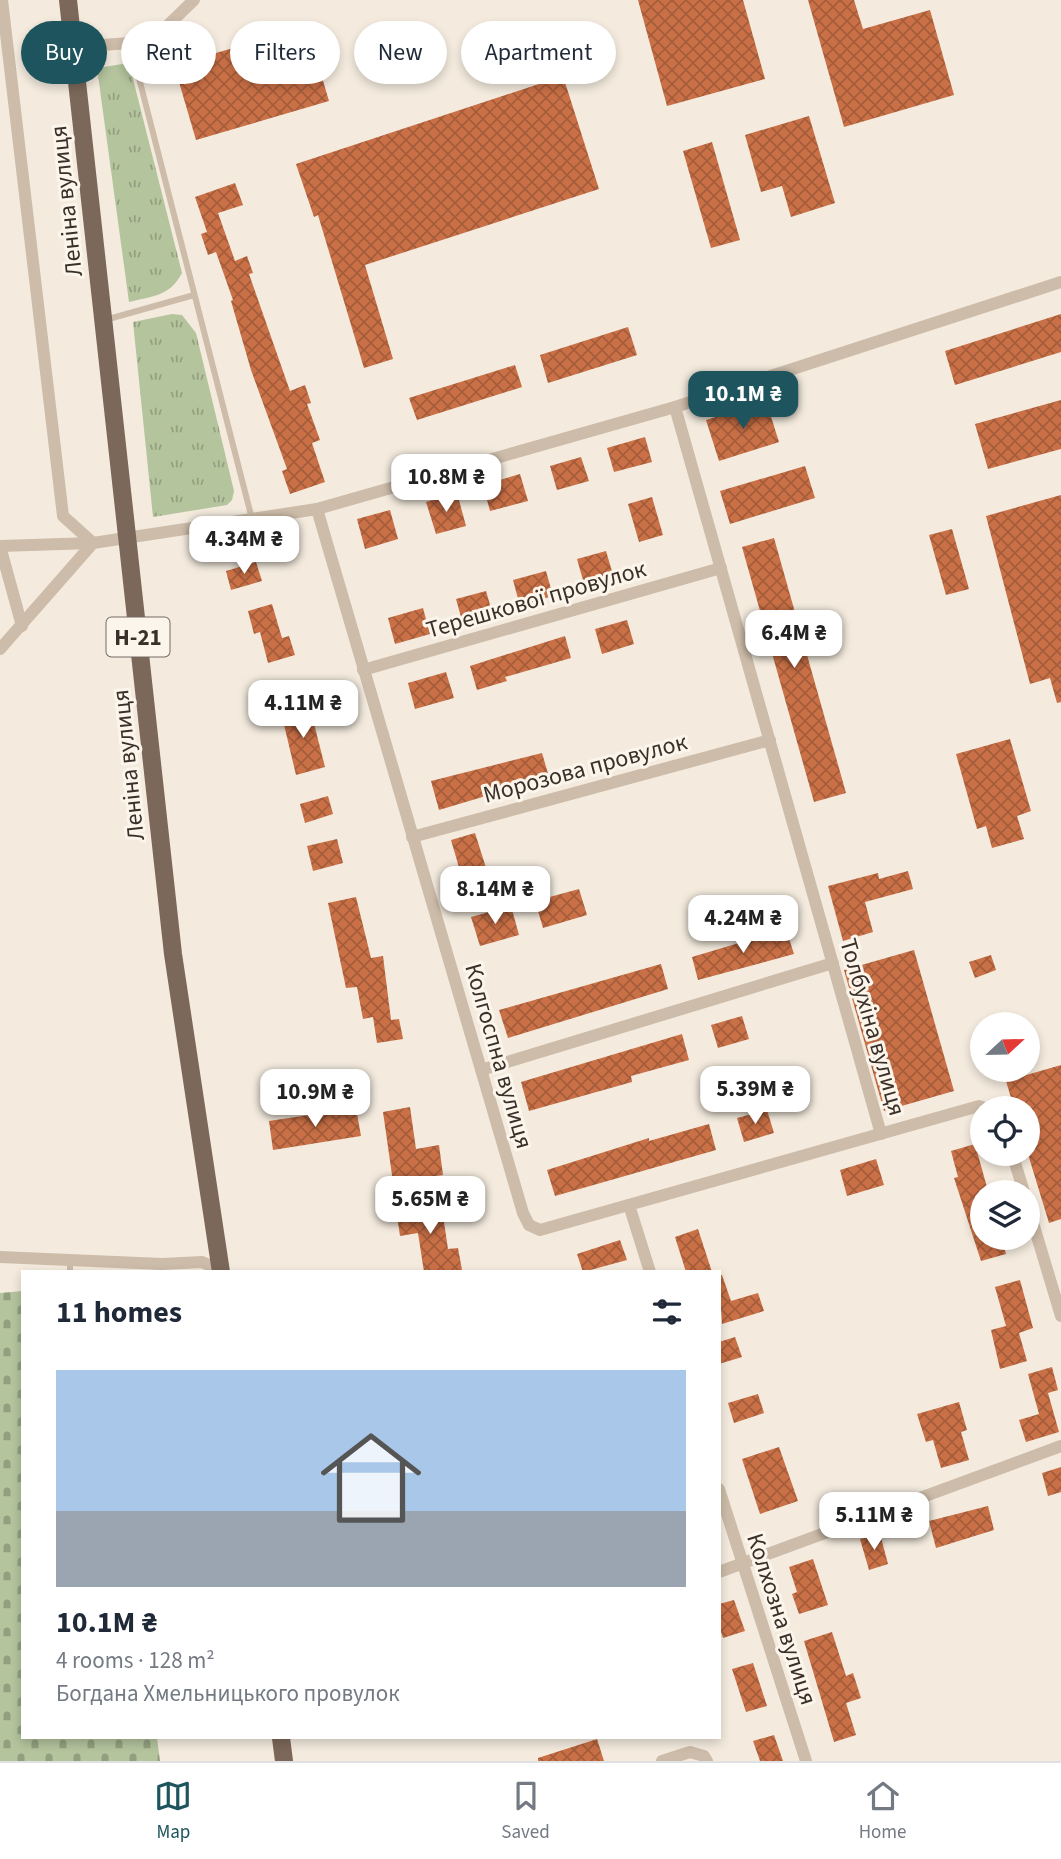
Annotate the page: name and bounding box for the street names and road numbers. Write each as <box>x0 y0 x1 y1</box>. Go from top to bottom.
street label: Леніна вулиця <box>41 124 92 278</box>
street label: Терешкової провулок <box>422 551 650 648</box>
road number: Н-21 <box>106 618 170 656</box>
street label: Леніна вулиця <box>103 688 154 842</box>
street label: Морозова провулок <box>479 724 691 813</box>
street label: Толбухіна вулиця <box>830 934 915 1120</box>
street label: Колгоспна вулиця <box>455 959 542 1153</box>
street label: Колхозна вулиця <box>737 1529 826 1710</box>

